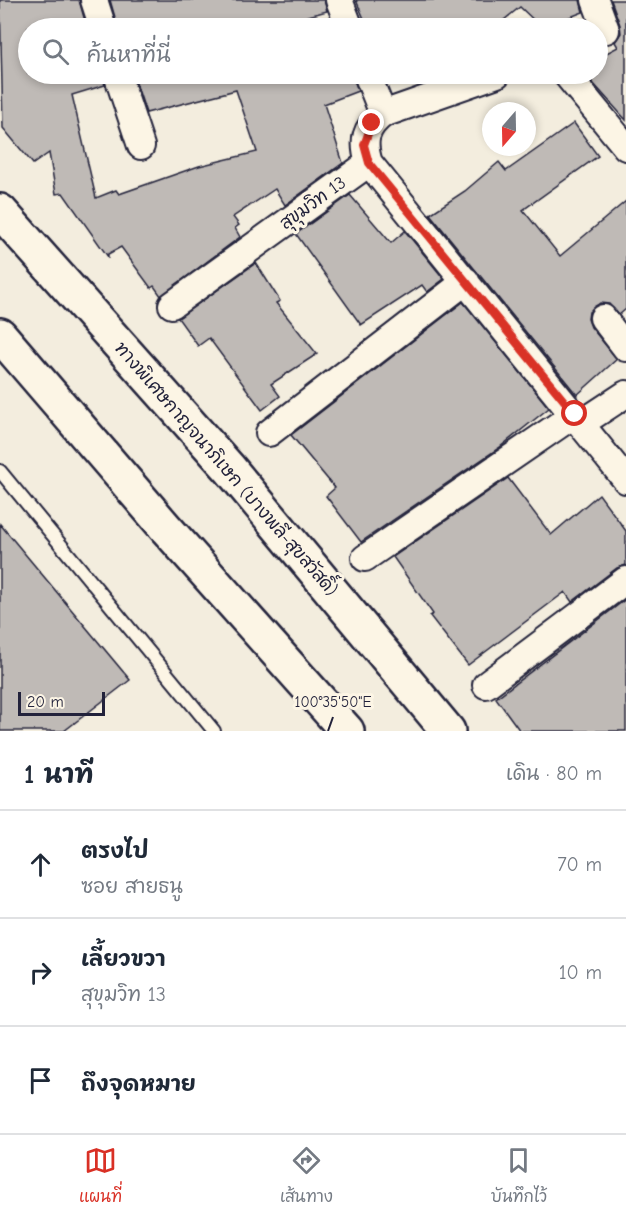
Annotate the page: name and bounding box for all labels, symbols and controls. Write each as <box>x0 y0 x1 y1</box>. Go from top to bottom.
search box <box>18 18 608 84</box>
icon: search <box>39 35 72 68</box>
text: ค้นหาที่นี่ <box>87 42 171 68</box>
north arrow <box>482 102 536 156</box>
route end <box>358 109 384 135</box>
street label: สุขุมวิท 13 <box>275 171 352 236</box>
street label: ทางพิเศษกาญจนาภิเษก (บางพลี-สุขสวัสดิ์) <box>108 333 348 602</box>
route start <box>561 400 587 426</box>
scale bar <box>18 689 105 716</box>
text: 20 m <box>27 693 64 711</box>
text: 100°35'50"E <box>294 693 372 711</box>
text: 1 นาที <box>24 760 94 790</box>
text: เดิน · 80 m <box>506 762 602 785</box>
text: ตรงไป <box>81 838 149 864</box>
icon: ahead <box>24 848 57 881</box>
text: 70 m <box>557 853 602 876</box>
text: ซอย สายธนู <box>81 875 183 898</box>
text: เลี้ยวขวา <box>81 946 165 972</box>
icon: right <box>24 956 57 989</box>
text: 10 m <box>559 961 602 984</box>
text: สุขุมวิท 13 <box>81 983 166 1006</box>
icon: arrive <box>24 1064 57 1097</box>
text: ถึงจุดหมาย <box>81 1071 196 1097</box>
tab: แผนที่ <box>79 1144 122 1208</box>
tab: เส้นทาง <box>280 1144 333 1208</box>
tab: บันทึกไว้ <box>491 1144 547 1208</box>

